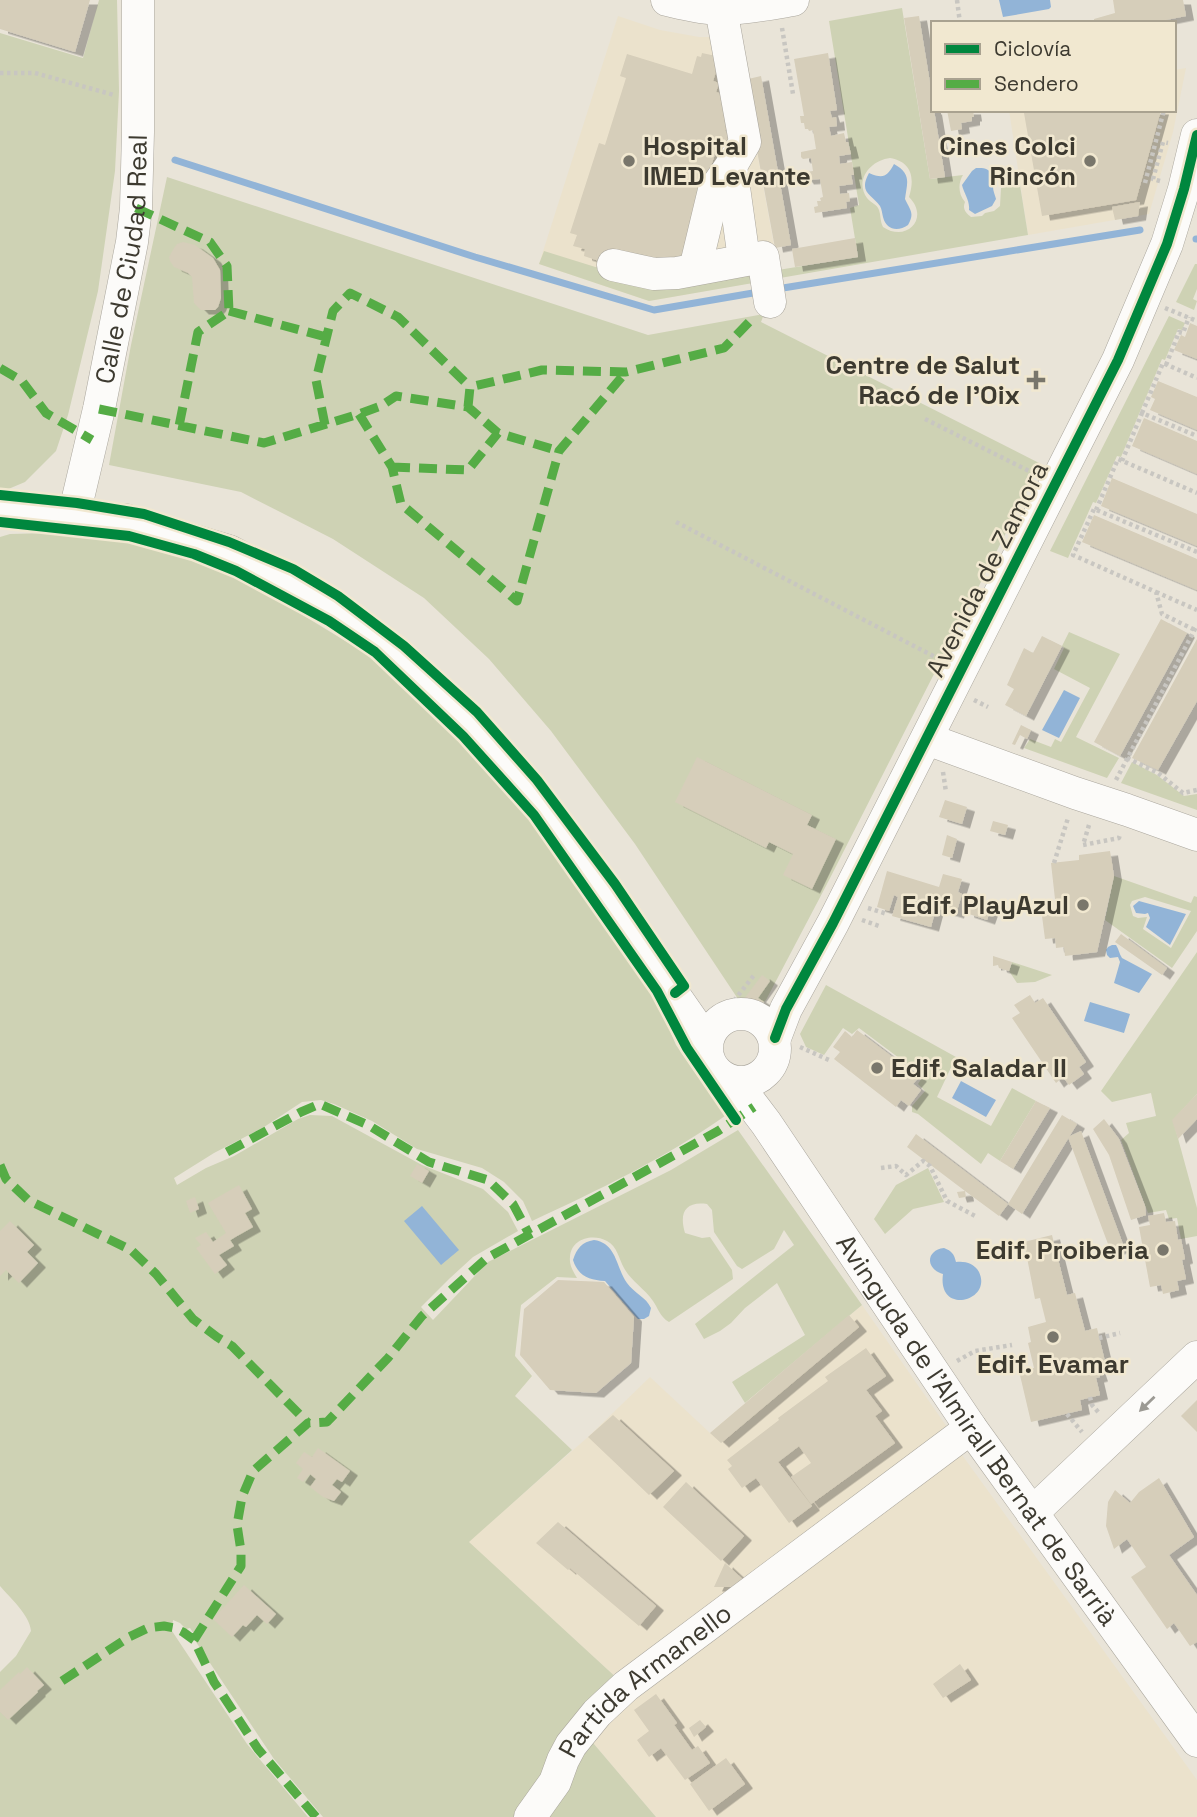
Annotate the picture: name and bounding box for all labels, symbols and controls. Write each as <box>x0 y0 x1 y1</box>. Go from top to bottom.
legend <box>931 21 1176 112</box>
text: Ciclovía <box>994 35 1071 62</box>
text: Sendero <box>994 70 1079 97</box>
place label: Hospital IMED Levante <box>643 129 811 193</box>
place label: Cines Colci Rincón <box>939 129 1076 193</box>
street label: Calle de Ciudad Real <box>87 134 155 387</box>
marker: Hospital IMED Levante <box>621 153 637 169</box>
marker: Cines Colci Rincón <box>1082 153 1098 169</box>
place label: Centre de Salut Racó de l'Oix <box>826 348 1020 412</box>
marker: Centre de Salut Racó de l'Oix <box>1026 370 1046 390</box>
street label: Avenida de Zamora <box>918 456 1056 682</box>
place label: Edif. PlayAzul <box>902 888 1069 922</box>
marker: Edif. PlayAzul <box>1075 897 1091 913</box>
place label: Edif. Saladar II <box>891 1051 1067 1085</box>
marker: Edif. Saladar II <box>869 1060 885 1076</box>
street label: Avinguda de l'Almirall Bernat de Sarrià <box>829 1228 1125 1633</box>
place label: Edif. Proiberia <box>976 1233 1149 1267</box>
marker: Edif. Proiberia <box>1155 1242 1171 1258</box>
marker: Edif. Evamar <box>1045 1329 1061 1345</box>
place label: Edif. Evamar <box>977 1347 1129 1381</box>
one-way arrow <box>1139 1395 1156 1412</box>
street label: Partida Armanello <box>551 1596 739 1763</box>

